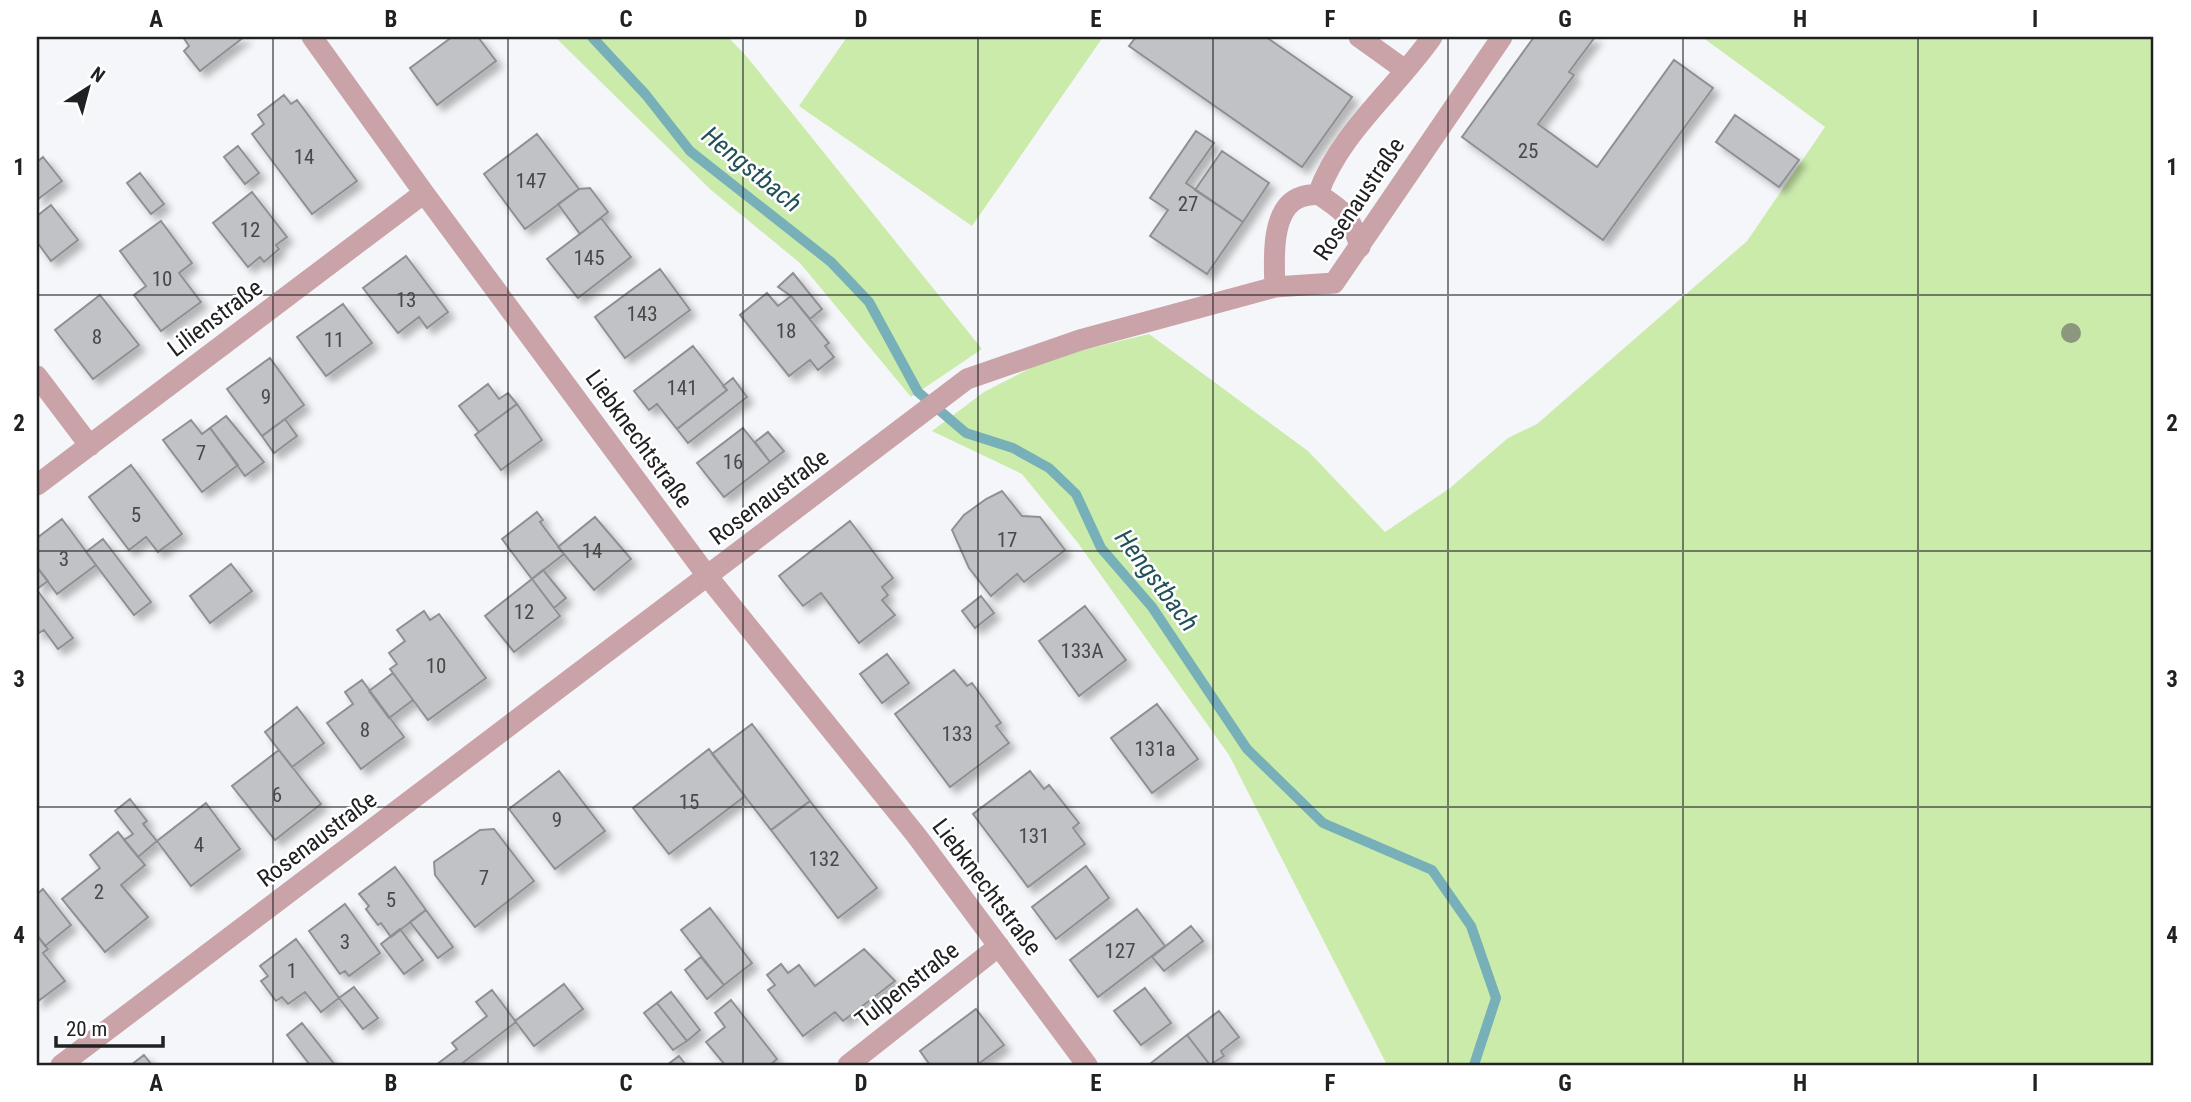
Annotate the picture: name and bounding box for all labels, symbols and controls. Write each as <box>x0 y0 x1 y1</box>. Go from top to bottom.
text: A <box>149 6 163 33</box>
text: B <box>385 6 397 33</box>
text: C <box>619 6 633 33</box>
text: D <box>855 6 868 33</box>
text: E <box>1090 6 1102 33</box>
text: F <box>1325 6 1336 33</box>
text: G <box>1558 6 1572 33</box>
text: H <box>1793 6 1807 33</box>
text: I <box>2032 6 2038 33</box>
north arrow <box>52 52 122 122</box>
text: N <box>86 62 109 87</box>
water label: Hengstbach <box>696 120 808 218</box>
street label: Rosenaustraße <box>1308 132 1410 266</box>
house number: 25 <box>1518 139 1538 163</box>
house number: 14 <box>294 145 314 169</box>
text: 1 <box>13 154 25 181</box>
text: 1 <box>2166 154 2178 181</box>
house number: 147 <box>515 169 547 193</box>
house number: 27 <box>1178 192 1198 216</box>
house number: 12 <box>240 218 260 242</box>
house number: 145 <box>573 246 605 270</box>
house number: 10 <box>152 267 172 291</box>
street label: Lilienstraße <box>162 273 268 363</box>
house number: 13 <box>396 288 416 312</box>
house number: 143 <box>626 302 658 326</box>
house number: 18 <box>776 319 796 343</box>
house number: 8 <box>92 325 102 349</box>
house number: 11 <box>324 328 344 352</box>
street label: Liebknechtstraße <box>580 365 698 513</box>
house number: 141 <box>666 376 698 400</box>
house number: 9 <box>261 385 271 409</box>
text: 2 <box>13 410 25 437</box>
text: 2 <box>2166 410 2178 437</box>
house number: 7 <box>196 441 206 465</box>
street label: Rosenaustraße <box>704 443 834 551</box>
house number: 16 <box>723 450 743 474</box>
house number: 5 <box>131 503 141 527</box>
water label: Hengstbach <box>1109 523 1205 637</box>
house number: 17 <box>997 528 1017 552</box>
house number: 14 <box>582 539 602 563</box>
house number: 3 <box>59 547 69 571</box>
house number: 12 <box>514 600 534 624</box>
house number: 133A <box>1060 639 1104 663</box>
house number: 10 <box>426 654 446 678</box>
text: 3 <box>13 666 25 693</box>
text: 3 <box>2166 666 2178 693</box>
house number: 8 <box>360 718 370 742</box>
house number: 133 <box>941 722 973 746</box>
house number: 131a <box>1134 737 1176 761</box>
house number: 6 <box>272 783 282 807</box>
street label: Rosenaustraße <box>252 785 382 893</box>
house number: 15 <box>679 790 699 814</box>
house number: 9 <box>552 808 562 832</box>
street label: Liebknechtstraße <box>927 813 1047 961</box>
house number: 131 <box>1018 824 1050 848</box>
house number: 4 <box>194 833 204 857</box>
house number: 132 <box>808 847 840 871</box>
house number: 7 <box>479 866 489 890</box>
house number: 2 <box>94 880 104 904</box>
house number: 5 <box>386 888 396 912</box>
text: 4 <box>13 922 25 949</box>
text: 4 <box>2166 922 2178 949</box>
house number: 3 <box>340 930 350 954</box>
street label: Tulpenstraße <box>850 936 964 1034</box>
house number: 127 <box>1104 939 1136 963</box>
house number: 1 <box>287 959 297 983</box>
scale bar <box>56 1004 163 1048</box>
text: 20 m <box>66 1017 107 1041</box>
text: A <box>149 1070 163 1097</box>
text: B <box>385 1070 397 1097</box>
text: C <box>619 1070 633 1097</box>
text: D <box>855 1070 868 1097</box>
text: E <box>1090 1070 1102 1097</box>
text: F <box>1325 1070 1336 1097</box>
text: G <box>1558 1070 1572 1097</box>
text: H <box>1793 1070 1807 1097</box>
text: I <box>2032 1070 2038 1097</box>

